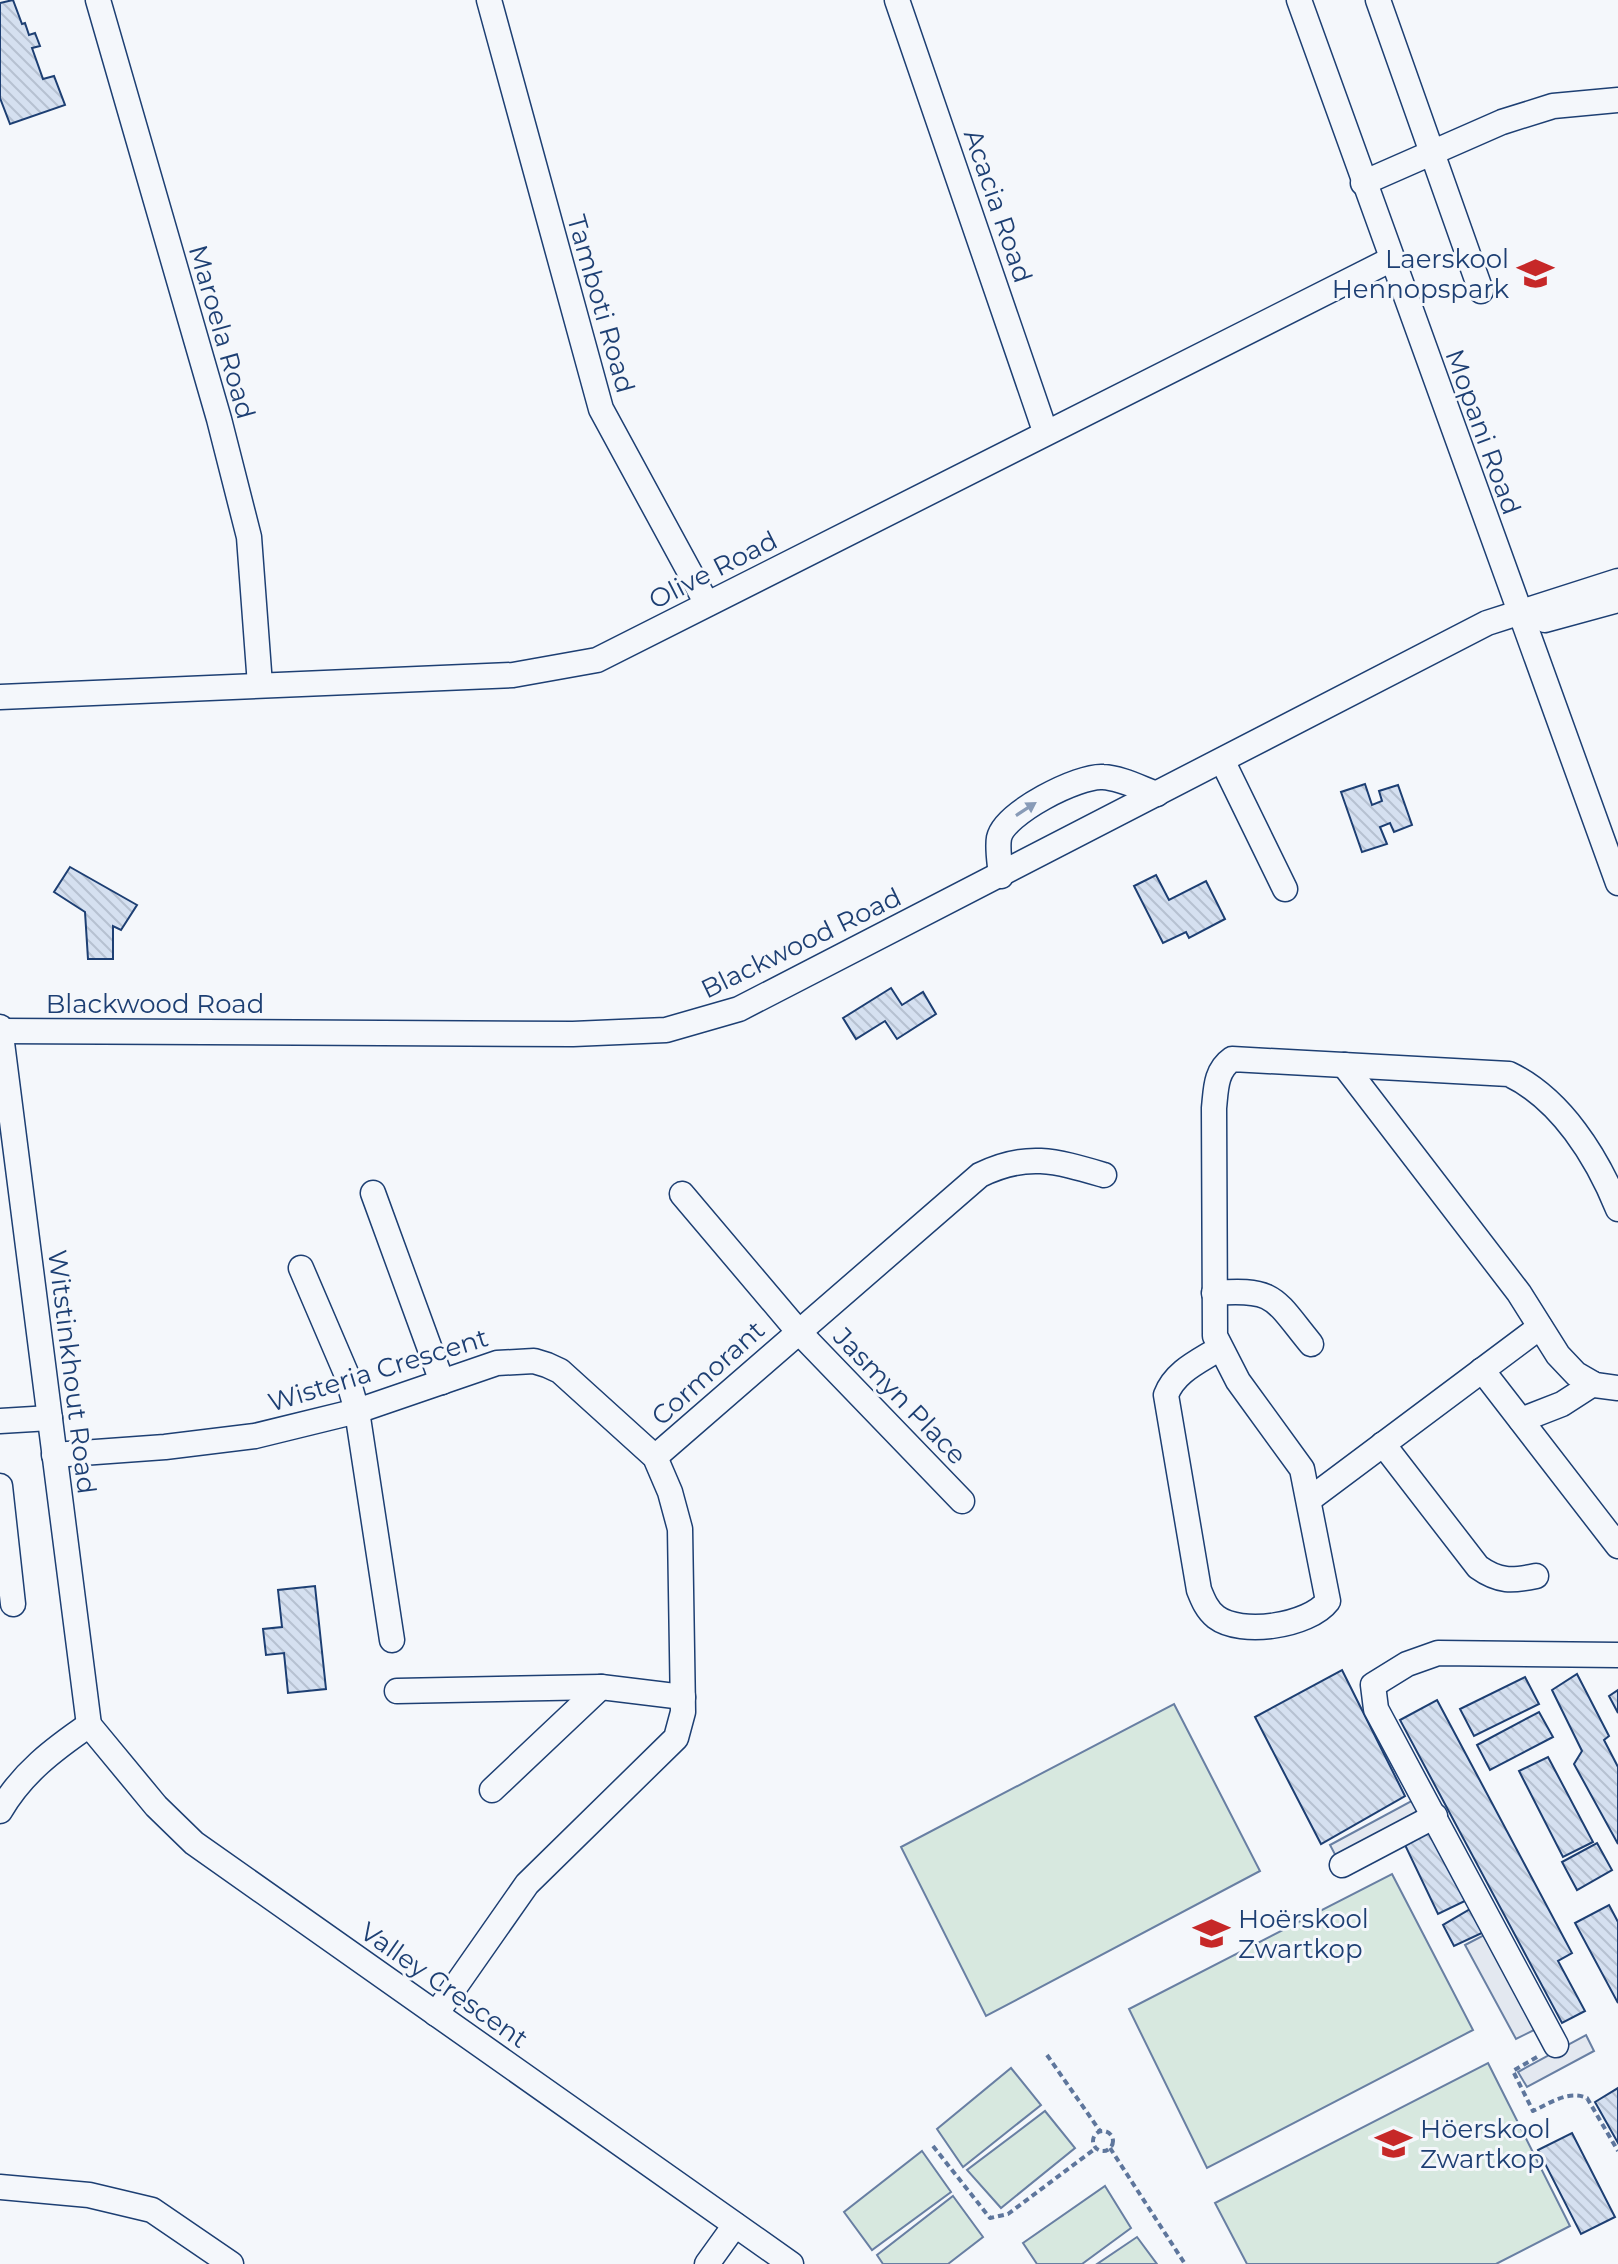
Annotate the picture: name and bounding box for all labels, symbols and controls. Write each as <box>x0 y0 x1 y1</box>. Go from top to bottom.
street label: Acacia Road <box>957 125 1039 287</box>
street label: Tamboti Road <box>560 211 642 397</box>
street label: Maroela Road <box>182 241 262 423</box>
place label: Laerskool Hennopspark <box>1332 243 1509 305</box>
school or university icon: Laerskool Hennopspark <box>1516 255 1554 293</box>
street label: Mopani Road <box>1438 345 1528 519</box>
street label: Olive Road <box>643 524 783 616</box>
one-way arrow <box>1016 802 1037 817</box>
street label: Blackwood Road <box>696 881 906 1005</box>
street label: Blackwood Road <box>46 988 264 1020</box>
street label: Witstinkhout Road <box>41 1248 103 1496</box>
street label: Cormorant <box>645 1314 771 1432</box>
street label: Jasmyn Place <box>826 1320 973 1471</box>
street label: Wisteria Crescent <box>264 1321 492 1419</box>
place label: Hoërskool Zwartkop <box>1238 1903 1369 1965</box>
street label: Valley Crescent <box>354 1915 534 2055</box>
school or university icon: Hoërskool Zwartkop <box>1193 1915 1231 1953</box>
place label: Höerskool Zwartkop <box>1420 2113 1551 2175</box>
school or university icon: Höerskool Zwartkop <box>1375 2125 1413 2163</box>

